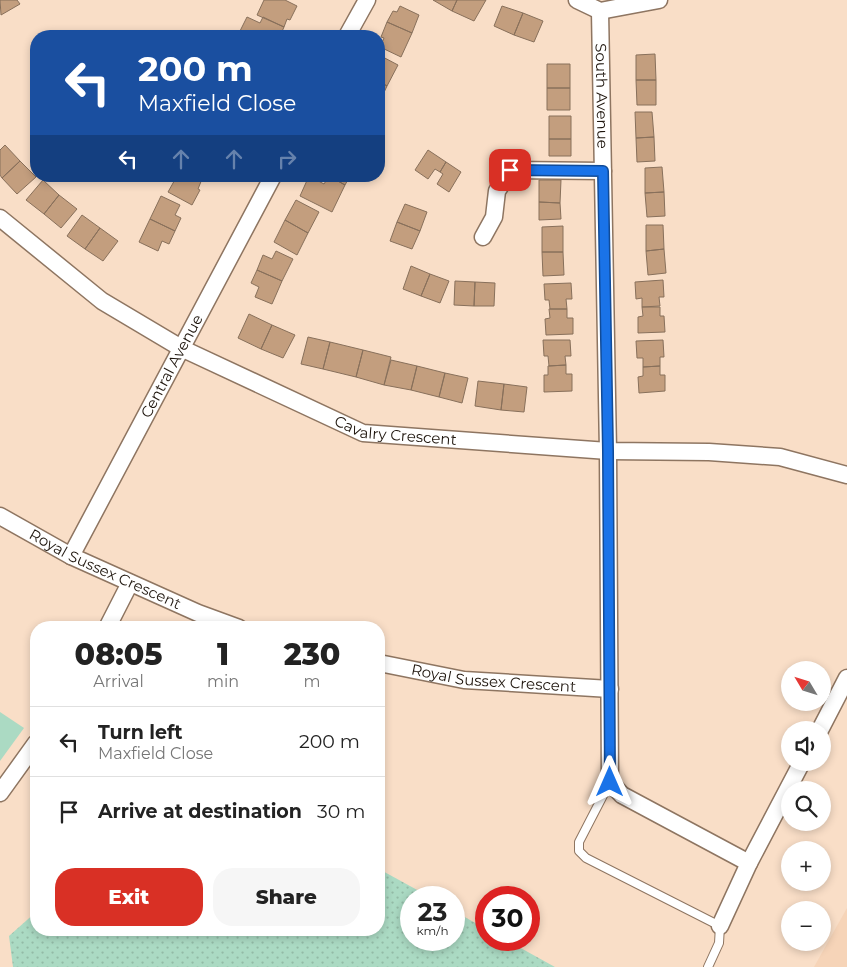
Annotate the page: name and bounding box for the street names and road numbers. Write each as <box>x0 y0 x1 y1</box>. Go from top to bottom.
street label: South Avenue <box>592 43 613 149</box>
street label: Central Avenue <box>136 311 207 421</box>
street label: Cavalry Crescent <box>332 411 457 449</box>
street label: Royal Sussex Crescent <box>26 524 184 613</box>
street label: Royal Sussex Crescent <box>410 660 577 696</box>

